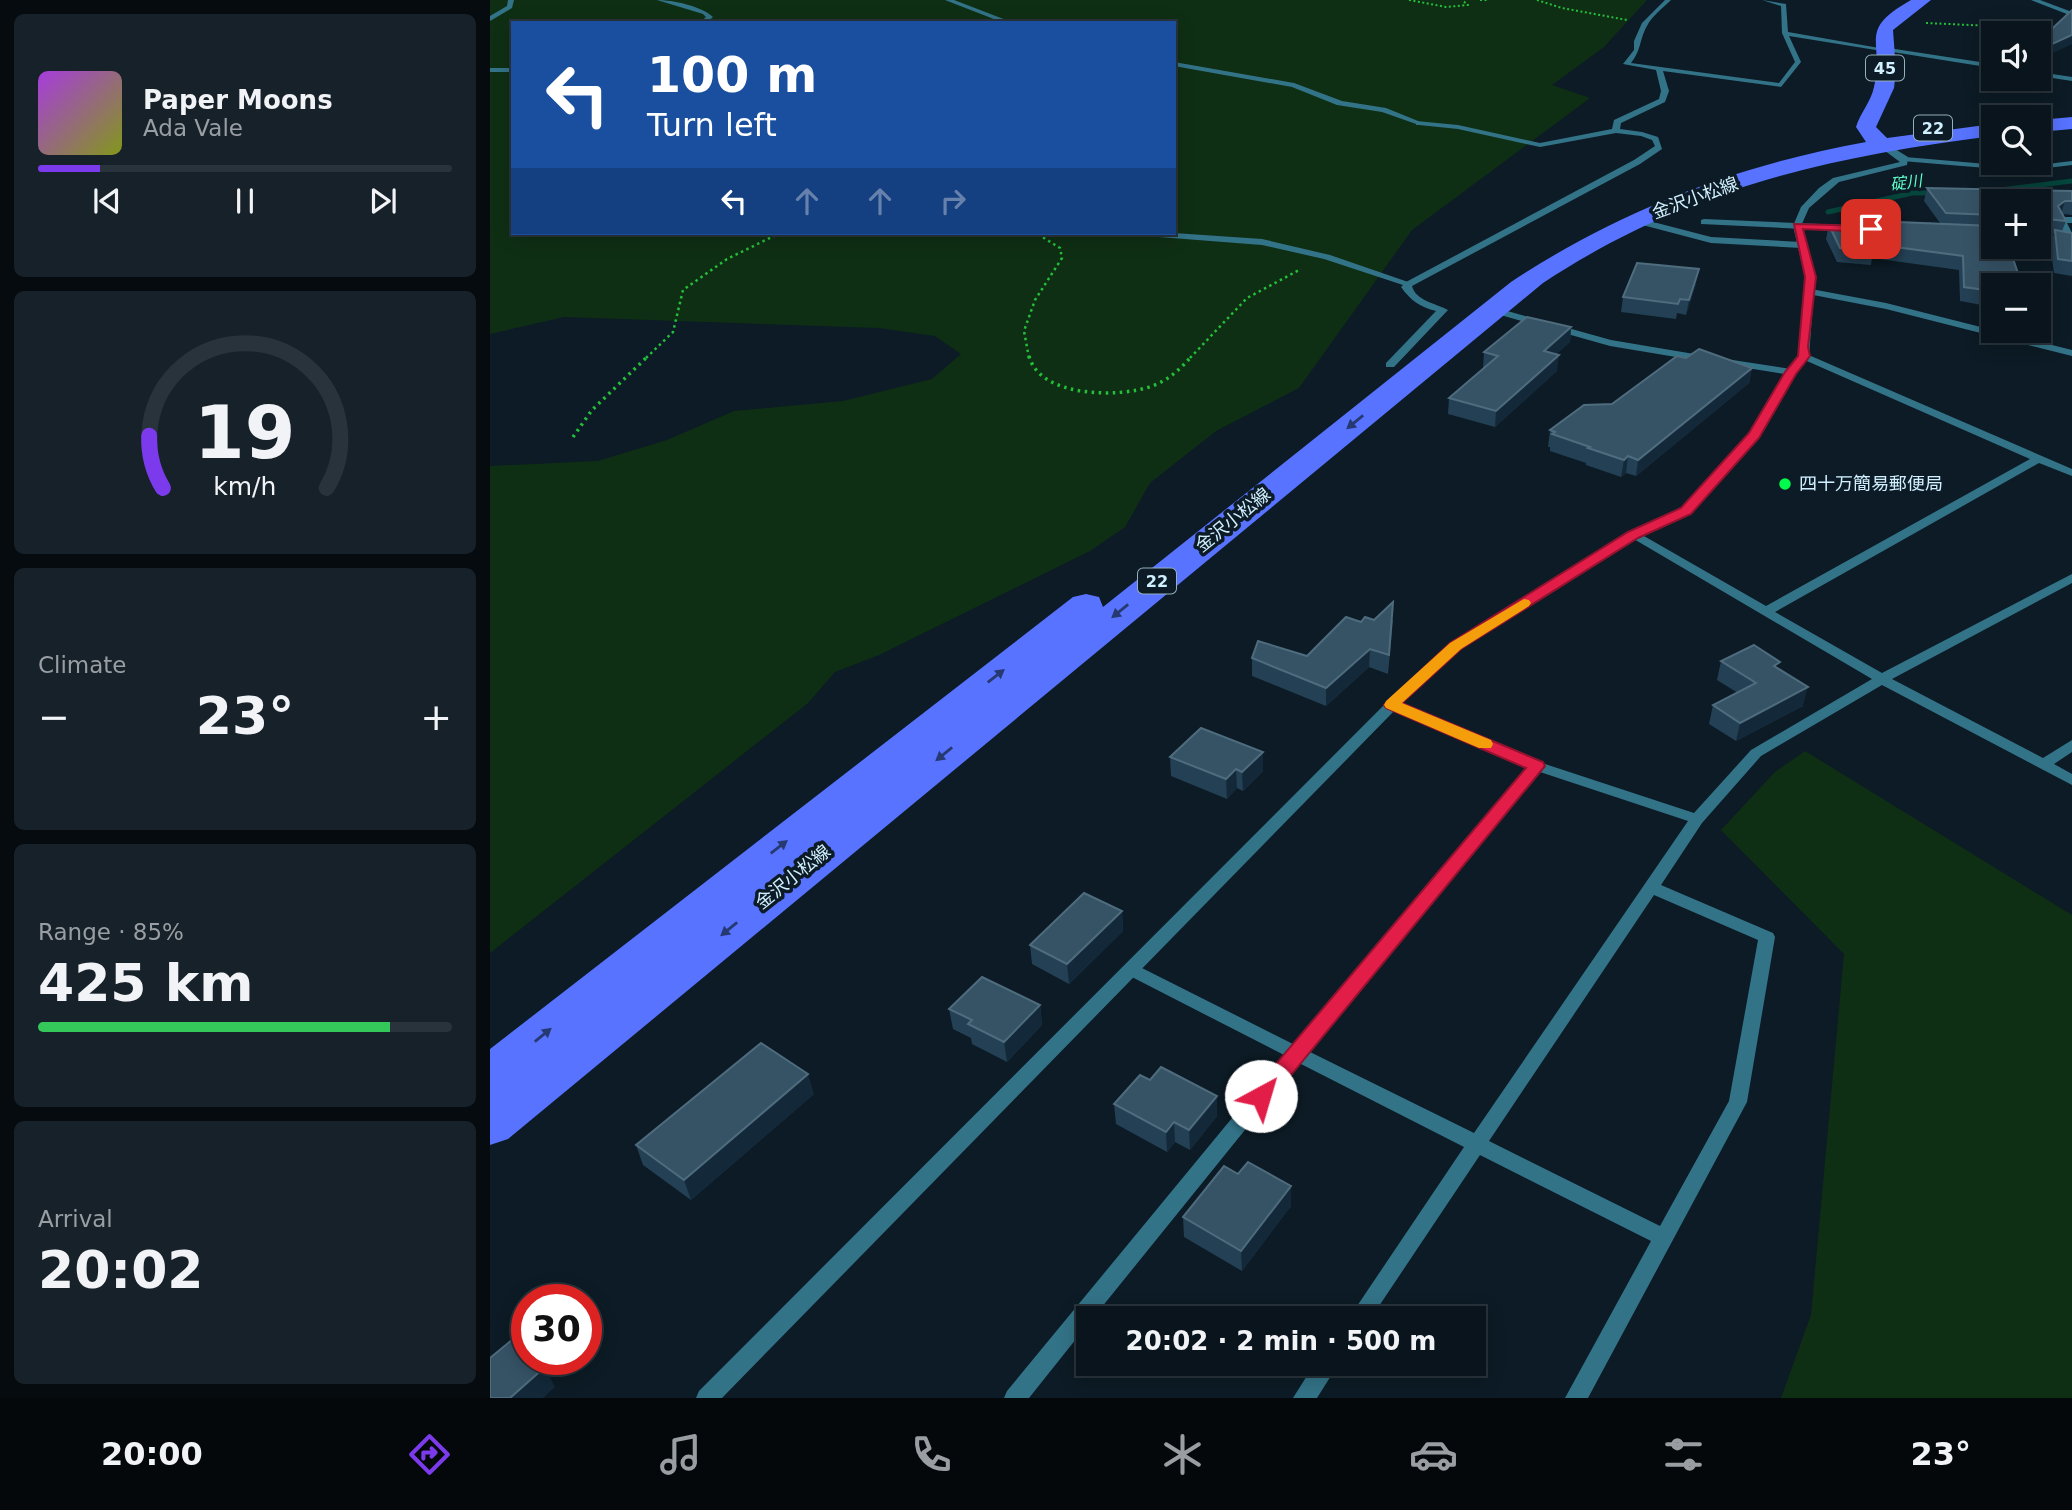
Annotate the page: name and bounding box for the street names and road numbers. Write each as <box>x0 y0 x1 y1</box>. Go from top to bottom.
road number: 45 <box>1866 55 1904 80</box>
road number: 22 <box>1914 116 1952 140</box>
street label: 金沢小松線 <box>1649 172 1741 223</box>
street label: 金沢小松線 <box>1191 483 1274 556</box>
road number: 22 <box>1138 568 1176 594</box>
street label: 金沢小松線 <box>751 840 834 913</box>

